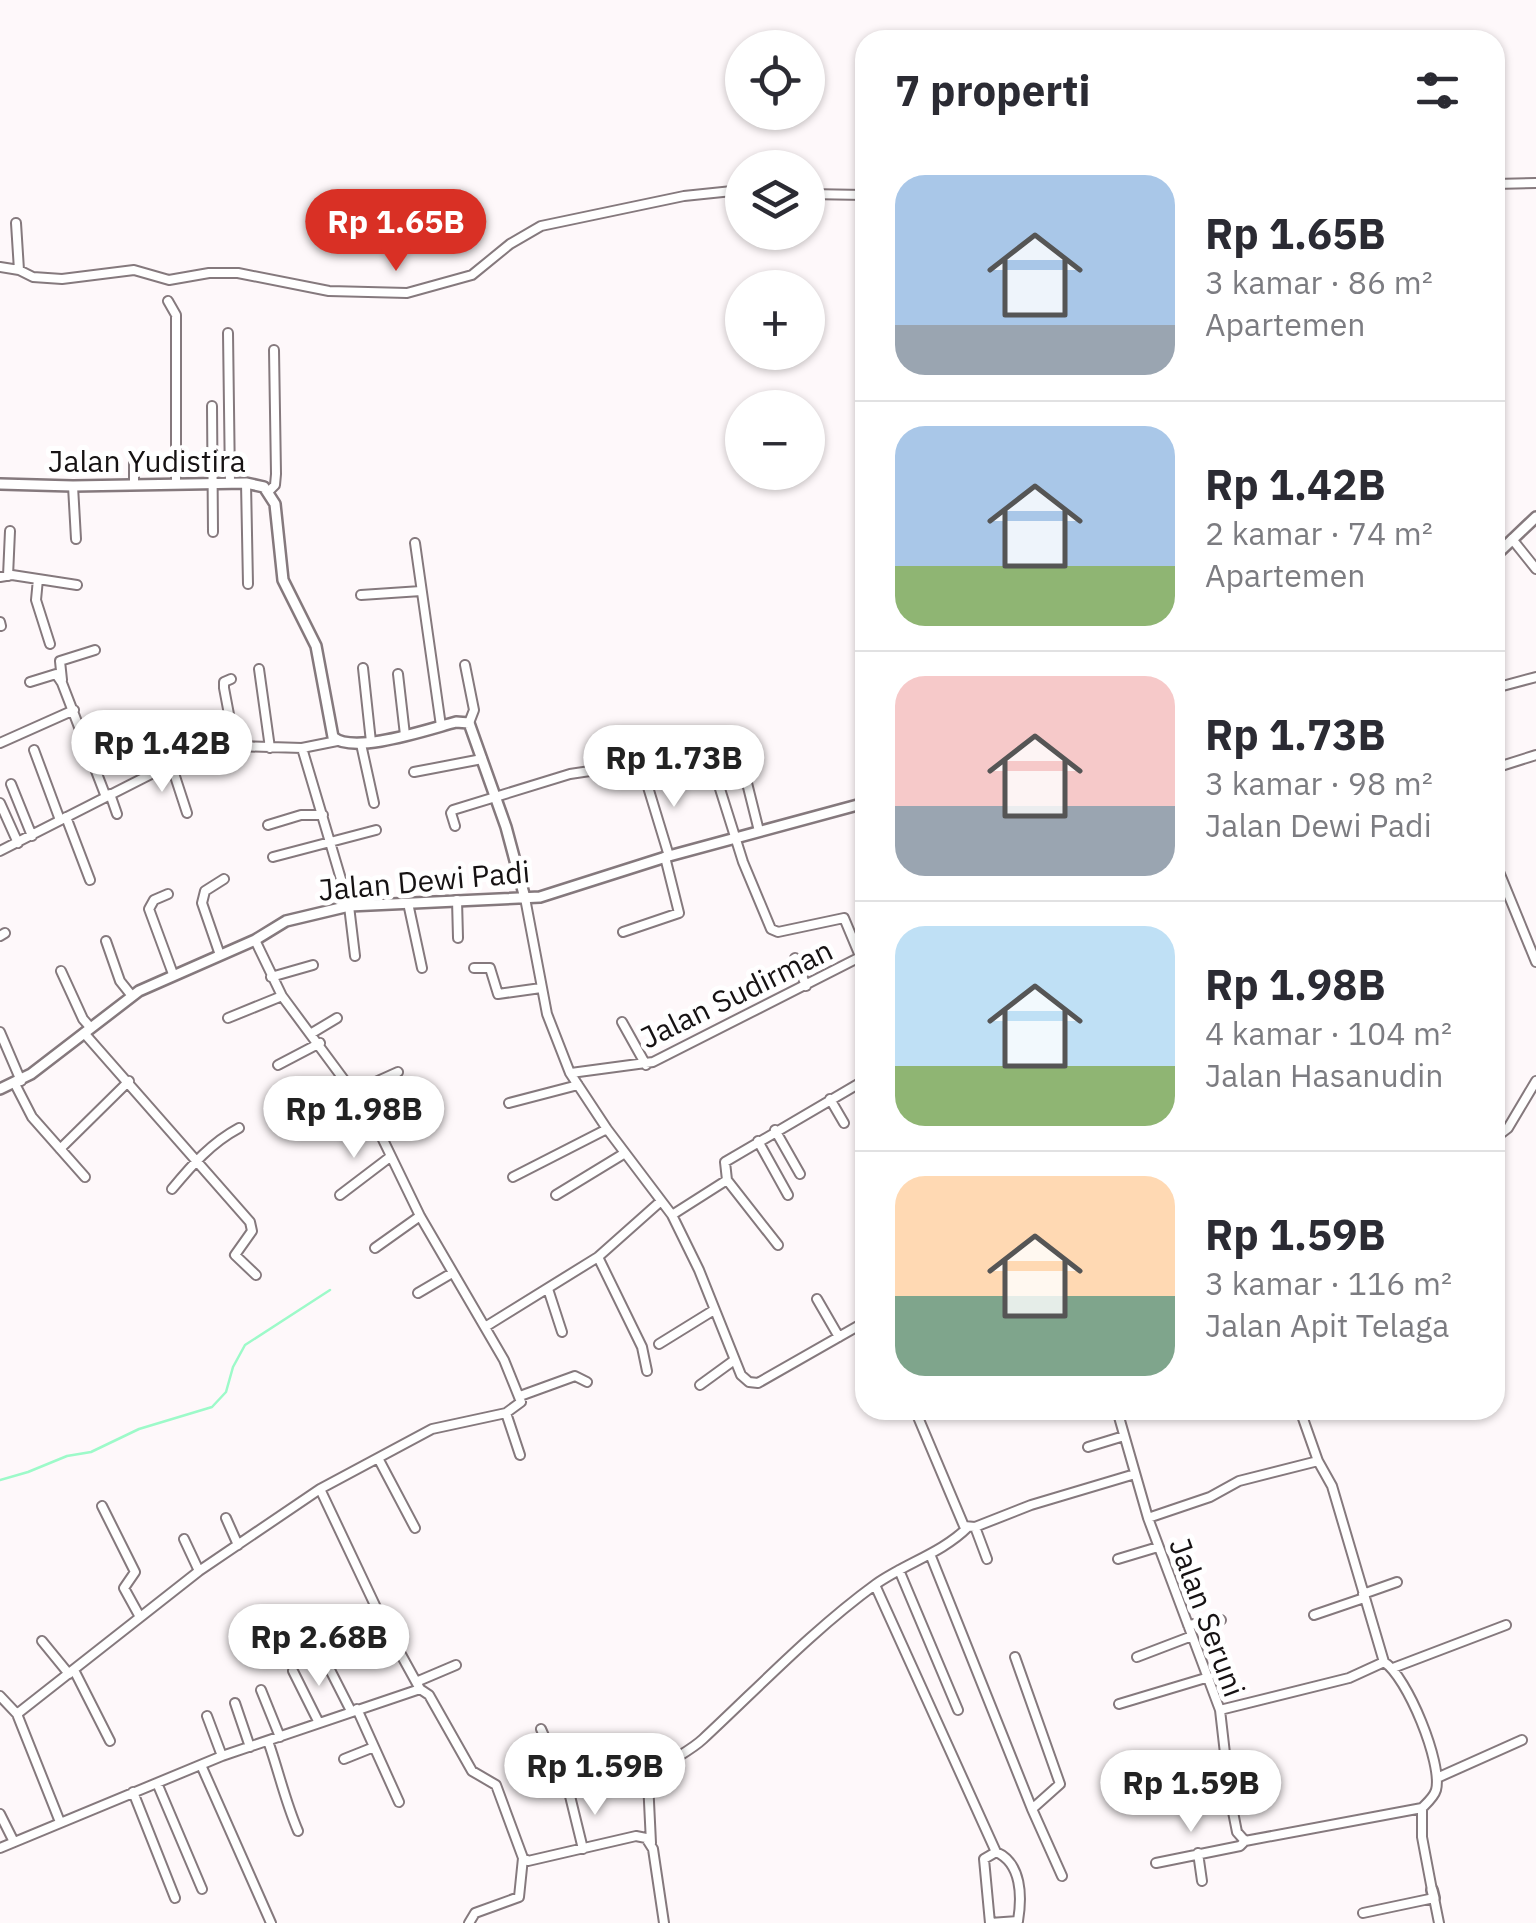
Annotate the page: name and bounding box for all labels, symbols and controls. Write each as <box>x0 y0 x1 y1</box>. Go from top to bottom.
map controls <box>725 30 825 490</box>
button: locate <box>725 30 825 130</box>
text: 7 properti <box>895 63 1090 118</box>
icon: filters <box>1410 63 1465 118</box>
button: layers <box>725 150 825 250</box>
pin: Rp 1.65B <box>293 189 499 274</box>
text: Rp 1.65B <box>327 200 465 242</box>
text: Rp 1.65B <box>1205 206 1385 261</box>
icon: home <box>975 215 1095 335</box>
text: 3 kamar · 86 m² <box>1205 261 1433 303</box>
button: + <box>725 270 825 370</box>
text: Apartemen <box>1205 303 1365 345</box>
button: − <box>725 390 825 490</box>
street label: Jalan Yudistira <box>48 441 246 480</box>
text: Rp 1.42B <box>1205 457 1385 512</box>
icon: home <box>975 466 1095 586</box>
text: 2 kamar · 74 m² <box>1205 512 1433 554</box>
text: Apartemen <box>1205 554 1365 596</box>
text: Rp 1.73B <box>1205 707 1385 762</box>
pin: Rp 1.42B <box>59 710 265 795</box>
icon: home <box>975 716 1095 836</box>
text: Rp 1.42B <box>93 721 231 763</box>
pin: Rp 1.73B <box>571 725 777 810</box>
text: Rp 1.73B <box>605 736 743 778</box>
text: 3 kamar · 98 m² <box>1205 762 1433 804</box>
text: Jalan Dewi Padi <box>1205 804 1432 846</box>
street label: Jalan Dewi Padi <box>316 851 532 909</box>
street label: Jalan Sudirman <box>633 930 839 1056</box>
text: Rp 1.98B <box>1205 957 1385 1012</box>
icon: home <box>975 966 1095 1086</box>
text: 4 kamar · 104 m² <box>1205 1012 1452 1054</box>
text: Jalan Hasanudin <box>1205 1054 1443 1096</box>
pin: Rp 1.98B <box>251 1076 457 1161</box>
text: Rp 1.98B <box>285 1087 423 1129</box>
text: Rp 1.59B <box>1205 1207 1385 1262</box>
icon: home <box>975 1216 1095 1336</box>
text: 3 kamar · 116 m² <box>1205 1262 1452 1304</box>
text: Jalan Apit Telaga <box>1205 1304 1449 1346</box>
street label: Jalan Seruni <box>1161 1532 1255 1702</box>
pin: Rp 2.68B <box>216 1604 422 1689</box>
text: Rp 2.68B <box>250 1615 388 1657</box>
pin: Rp 1.59B <box>492 1733 698 1818</box>
text: Rp 1.59B <box>526 1744 664 1786</box>
pin: Rp 1.59B <box>1088 1750 1294 1835</box>
text: Rp 1.59B <box>1122 1761 1260 1803</box>

